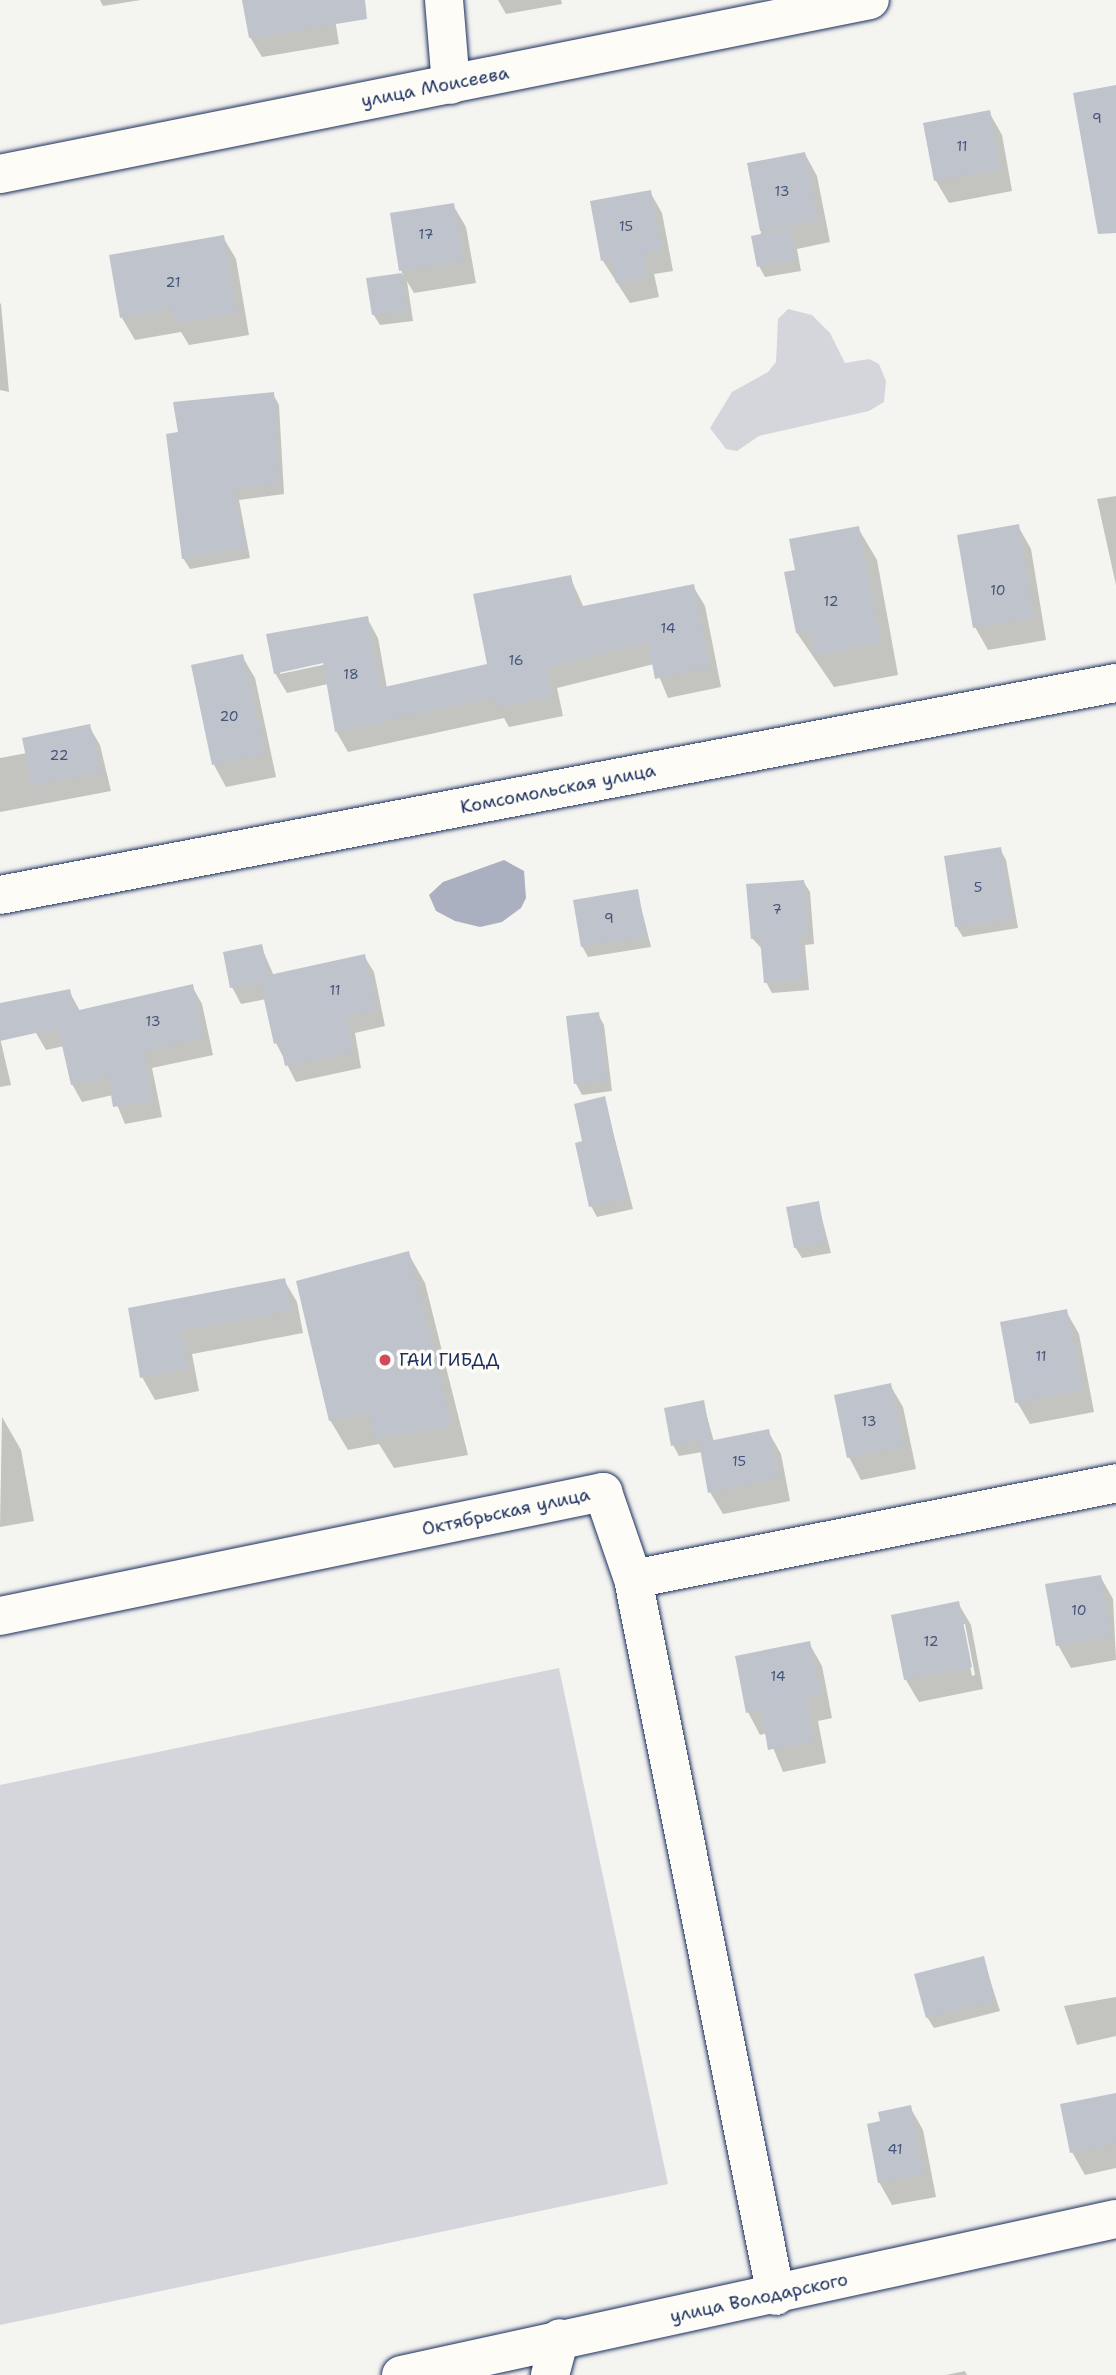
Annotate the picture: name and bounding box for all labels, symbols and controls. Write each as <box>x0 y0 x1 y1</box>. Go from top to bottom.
street label: улица Моисеева <box>359 62 511 112</box>
house number: 9 <box>1092 110 1102 126</box>
house number: 11 <box>956 138 968 154</box>
house number: 13 <box>775 183 789 199</box>
house number: 15 <box>619 218 633 234</box>
house number: 17 <box>419 226 433 242</box>
house number: 21 <box>166 274 180 290</box>
house number: 10 <box>990 582 1006 598</box>
house number: 12 <box>824 593 838 609</box>
house number: 14 <box>660 620 676 636</box>
house number: 16 <box>508 652 524 668</box>
house number: 18 <box>343 666 359 682</box>
house number: 20 <box>219 708 239 724</box>
house number: 22 <box>50 747 68 763</box>
street label: Комсомольская улица <box>458 759 658 819</box>
house number: 5 <box>974 879 982 895</box>
house number: 7 <box>772 901 782 917</box>
house number: 9 <box>604 910 614 926</box>
house number: 11 <box>329 982 341 998</box>
house number: 13 <box>146 1013 160 1029</box>
house number: 11 <box>1035 1348 1047 1364</box>
place label: ГАИ ГИБДД <box>399 1349 499 1371</box>
marker: ГАИ ГИБДД <box>377 1352 393 1368</box>
house number: 13 <box>862 1413 876 1429</box>
house number: 15 <box>732 1453 746 1469</box>
street label: Октябрьская улица <box>420 1484 592 1540</box>
house number: 10 <box>1071 1602 1087 1618</box>
house number: 12 <box>924 1633 938 1649</box>
house number: 14 <box>770 1668 786 1684</box>
house number: 41 <box>888 2141 902 2157</box>
street label: улица Володарского <box>668 2269 850 2327</box>

